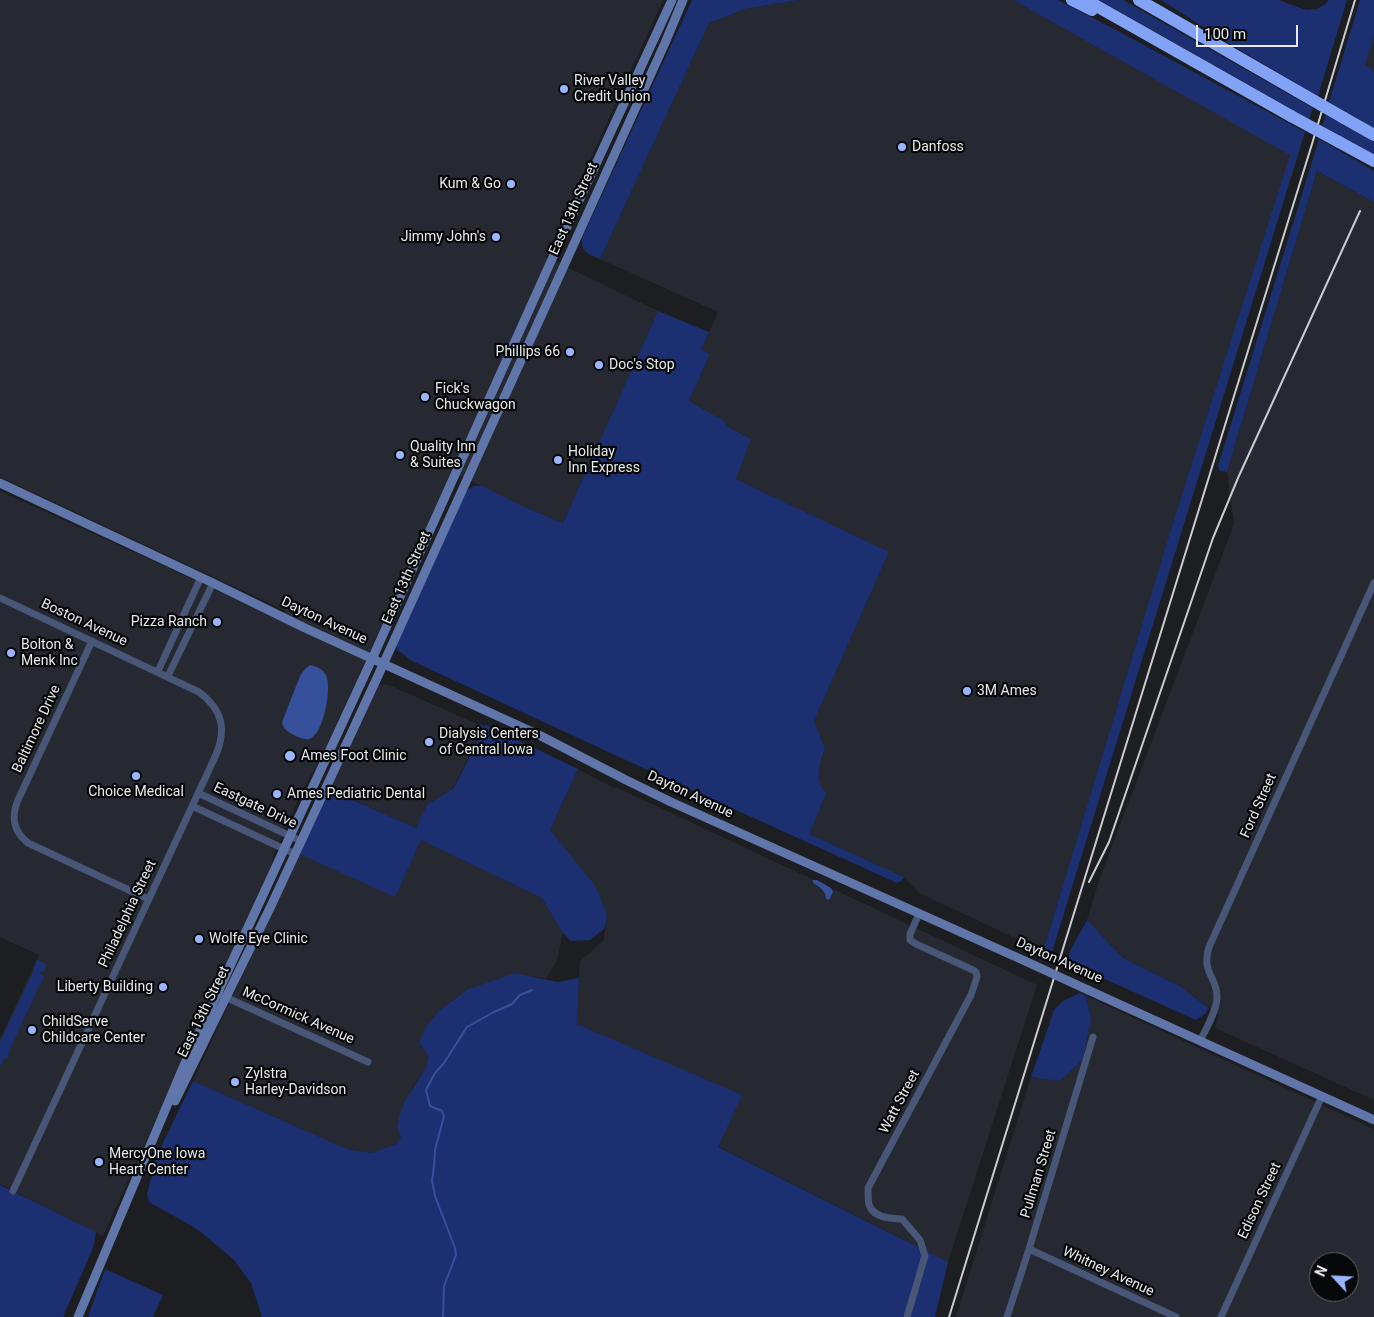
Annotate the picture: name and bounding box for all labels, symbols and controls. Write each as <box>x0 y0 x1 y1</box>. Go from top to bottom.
scale bar <box>1199 15 1302 47</box>
text: 100 m <box>1204 25 1246 43</box>
place label: River Valley Credit Union <box>574 73 650 105</box>
marker: River Valley Credit Union <box>558 83 570 95</box>
place label: Danfoss <box>912 139 964 155</box>
marker: Danfoss <box>896 141 908 153</box>
street label: East 13th Street <box>546 160 602 258</box>
place label: Kum & Go <box>439 176 501 192</box>
marker: Kum & Go <box>505 178 517 190</box>
place label: Jimmy John's <box>401 229 486 245</box>
marker: Jimmy John's <box>490 231 502 243</box>
place label: Phillips 66 <box>496 344 560 360</box>
marker: Phillips 66 <box>564 346 576 358</box>
place label: Doc's Stop <box>609 357 675 373</box>
marker: Doc's Stop <box>593 359 605 371</box>
place label: Fick's Chuckwagon <box>435 381 516 414</box>
marker: Fick's Chuckwagon <box>419 391 431 403</box>
place label: Quality Inn & Suites <box>410 439 476 472</box>
place label: Holiday Inn Express <box>568 444 640 477</box>
marker: Quality Inn & Suites <box>394 449 406 461</box>
marker: Holiday Inn Express <box>552 454 564 466</box>
street label: East 13th Street <box>379 529 435 627</box>
street label: Dayton Avenue <box>278 594 370 648</box>
street label: Boston Avenue <box>38 596 130 650</box>
place label: Pizza Ranch <box>131 614 207 630</box>
marker: Pizza Ranch <box>211 616 223 628</box>
place label: Bolton & Menk Inc <box>21 637 78 670</box>
marker: Bolton & Menk Inc <box>5 647 17 659</box>
street label: Baltimore Drive <box>9 682 65 776</box>
place label: 3M Ames <box>977 683 1037 699</box>
marker: 3M Ames <box>961 685 973 697</box>
place label: Dialysis Centers of Central Iowa <box>439 726 539 759</box>
marker: Dialysis Centers of Central Iowa <box>423 736 435 748</box>
place label: Ames Foot Clinic <box>301 748 407 764</box>
marker: Ames Foot Clinic <box>283 749 297 763</box>
street label: Dayton Avenue <box>644 768 736 822</box>
marker: Choice Medical <box>130 770 142 782</box>
street label: Ford Street <box>1237 771 1281 841</box>
street label: Eastgate Drive <box>211 779 299 833</box>
place label: Choice Medical <box>88 784 184 800</box>
place label: Ames Pediatric Dental <box>287 786 425 802</box>
marker: Ames Pediatric Dental <box>271 788 283 800</box>
street label: Philadelphia Street <box>96 858 160 970</box>
place label: Wolfe Eye Clinic <box>209 931 308 947</box>
marker: Wolfe Eye Clinic <box>193 933 205 945</box>
street label: Dayton Avenue <box>1013 934 1105 988</box>
street label: East 13th Street <box>175 964 233 1060</box>
place label: Liberty Building <box>57 979 153 995</box>
marker: Liberty Building <box>157 981 169 993</box>
street label: McCormick Avenue <box>239 984 357 1048</box>
place label: ChildServe Childcare Center <box>42 1014 145 1046</box>
marker: ChildServe Childcare Center <box>26 1024 38 1036</box>
place label: Zylstra Harley-Davidson <box>245 1066 346 1098</box>
street label: Watt Street <box>876 1067 924 1137</box>
marker: Zylstra Harley-Davidson <box>229 1076 241 1088</box>
street label: Pullman Street <box>1018 1128 1060 1220</box>
place label: MercyOne Iowa Heart Center <box>109 1146 205 1178</box>
marker: MercyOne Iowa Heart Center <box>93 1156 105 1168</box>
street label: Edison Street <box>1235 1160 1285 1242</box>
street label: Whitney Avenue <box>1060 1243 1156 1301</box>
north arrow <box>1309 1252 1359 1302</box>
text: N <box>1312 1263 1331 1279</box>

